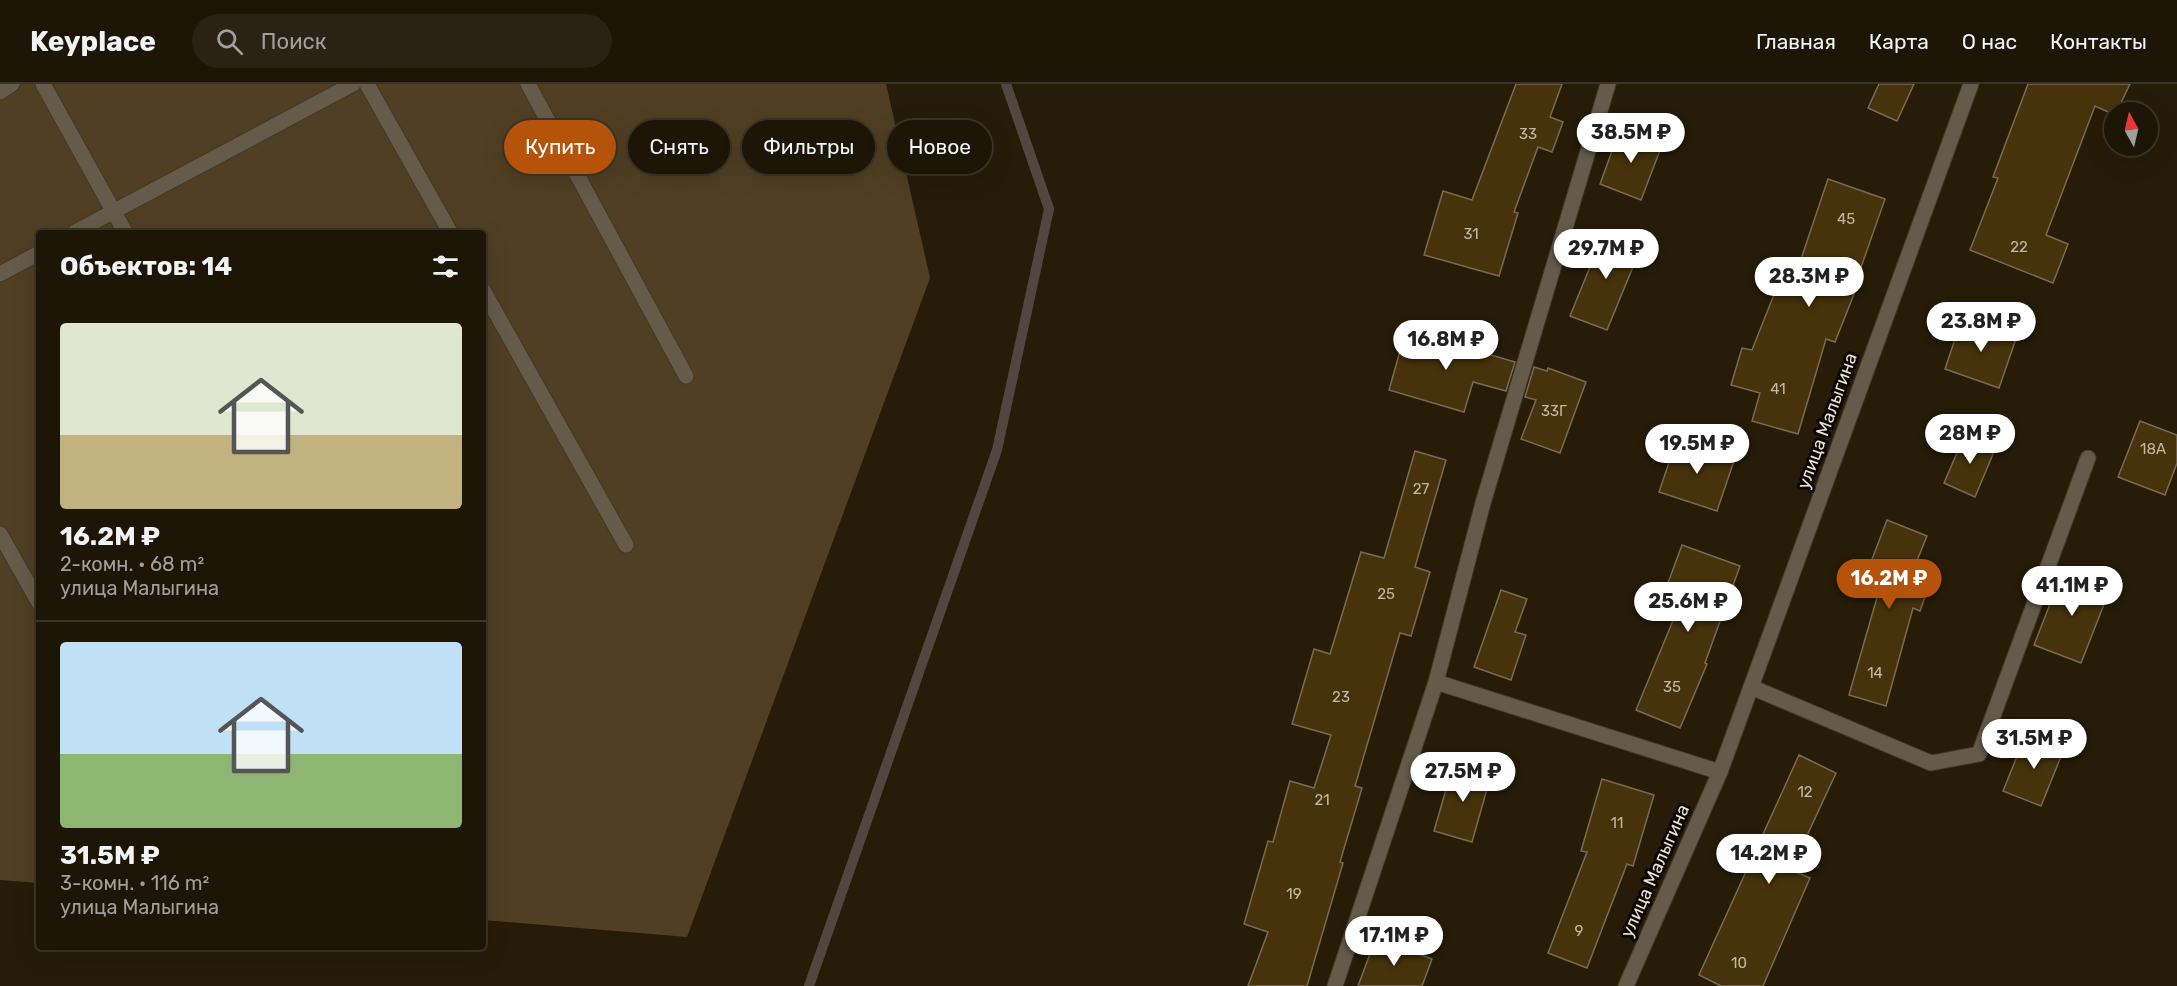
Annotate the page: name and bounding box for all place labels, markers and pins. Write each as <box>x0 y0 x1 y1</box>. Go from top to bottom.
pin: 38.5M ₽ <box>1576 113 1686 164</box>
pin: 29.7M ₽ <box>1551 229 1661 280</box>
pin: 28.3M ₽ <box>1754 257 1864 308</box>
pin: 23.8M ₽ <box>1926 302 2036 353</box>
pin: 16.8M ₽ <box>1391 320 1501 371</box>
pin: 28M ₽ <box>1928 414 2012 465</box>
pin: 19.5M ₽ <box>1642 424 1752 475</box>
pin: 16.2M ₽ <box>1834 559 1944 610</box>
pin: 41.1M ₽ <box>2017 566 2127 617</box>
pin: 25.6M ₽ <box>1633 582 1743 633</box>
pin: 31.5M ₽ <box>1979 719 2089 770</box>
pin: 27.5M ₽ <box>1408 752 1518 803</box>
pin: 14.2M ₽ <box>1714 834 1824 885</box>
pin: 17.1M ₽ <box>1339 916 1449 967</box>

